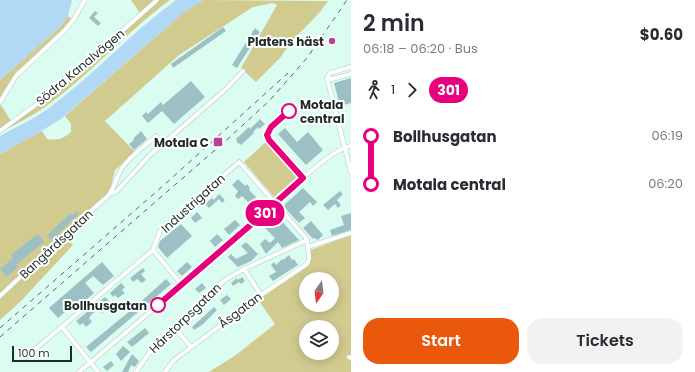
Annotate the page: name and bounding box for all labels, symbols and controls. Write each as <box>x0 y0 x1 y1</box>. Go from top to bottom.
text: 2 min <box>363 8 425 39</box>
text: $0.60 <box>640 24 683 45</box>
street label: Södra Kanalvägen <box>32 25 128 109</box>
place label: Platens häst <box>247 33 324 50</box>
marker: Platens häst <box>327 36 337 46</box>
text: 06:18 – 06:20 · Bus <box>363 39 478 58</box>
icon: walk <box>363 79 385 101</box>
icon: forward <box>401 79 423 101</box>
text: 1 <box>391 80 395 99</box>
text: 301 <box>437 80 460 100</box>
place label: Motala central <box>300 96 344 127</box>
marker: Motala central <box>281 103 297 119</box>
text: Bollhusgatan <box>393 126 497 147</box>
text: 06:19 <box>651 126 683 145</box>
place label: Motala C <box>154 134 209 151</box>
marker: Motala C <box>212 136 224 148</box>
street label: Industrigatan <box>157 170 229 236</box>
text: Motala central <box>393 174 506 195</box>
text: 06:20 <box>648 174 683 193</box>
line badge: 301 <box>242 200 288 226</box>
text: 301 <box>254 203 276 223</box>
street label: Bangårdsgatan <box>16 206 96 282</box>
north arrow <box>299 272 339 312</box>
map controls <box>299 272 339 360</box>
street label: Hårstorpsgatan <box>145 279 225 357</box>
street label: Åsgatan <box>215 288 265 332</box>
place label: Bollhusgatan <box>64 297 147 314</box>
marker: Bollhusgatan <box>150 297 166 313</box>
button: Start <box>363 318 519 364</box>
button: Tickets <box>527 318 683 364</box>
button: layers <box>299 320 339 360</box>
scale bar <box>12 344 72 363</box>
text: 100 m <box>18 345 50 361</box>

